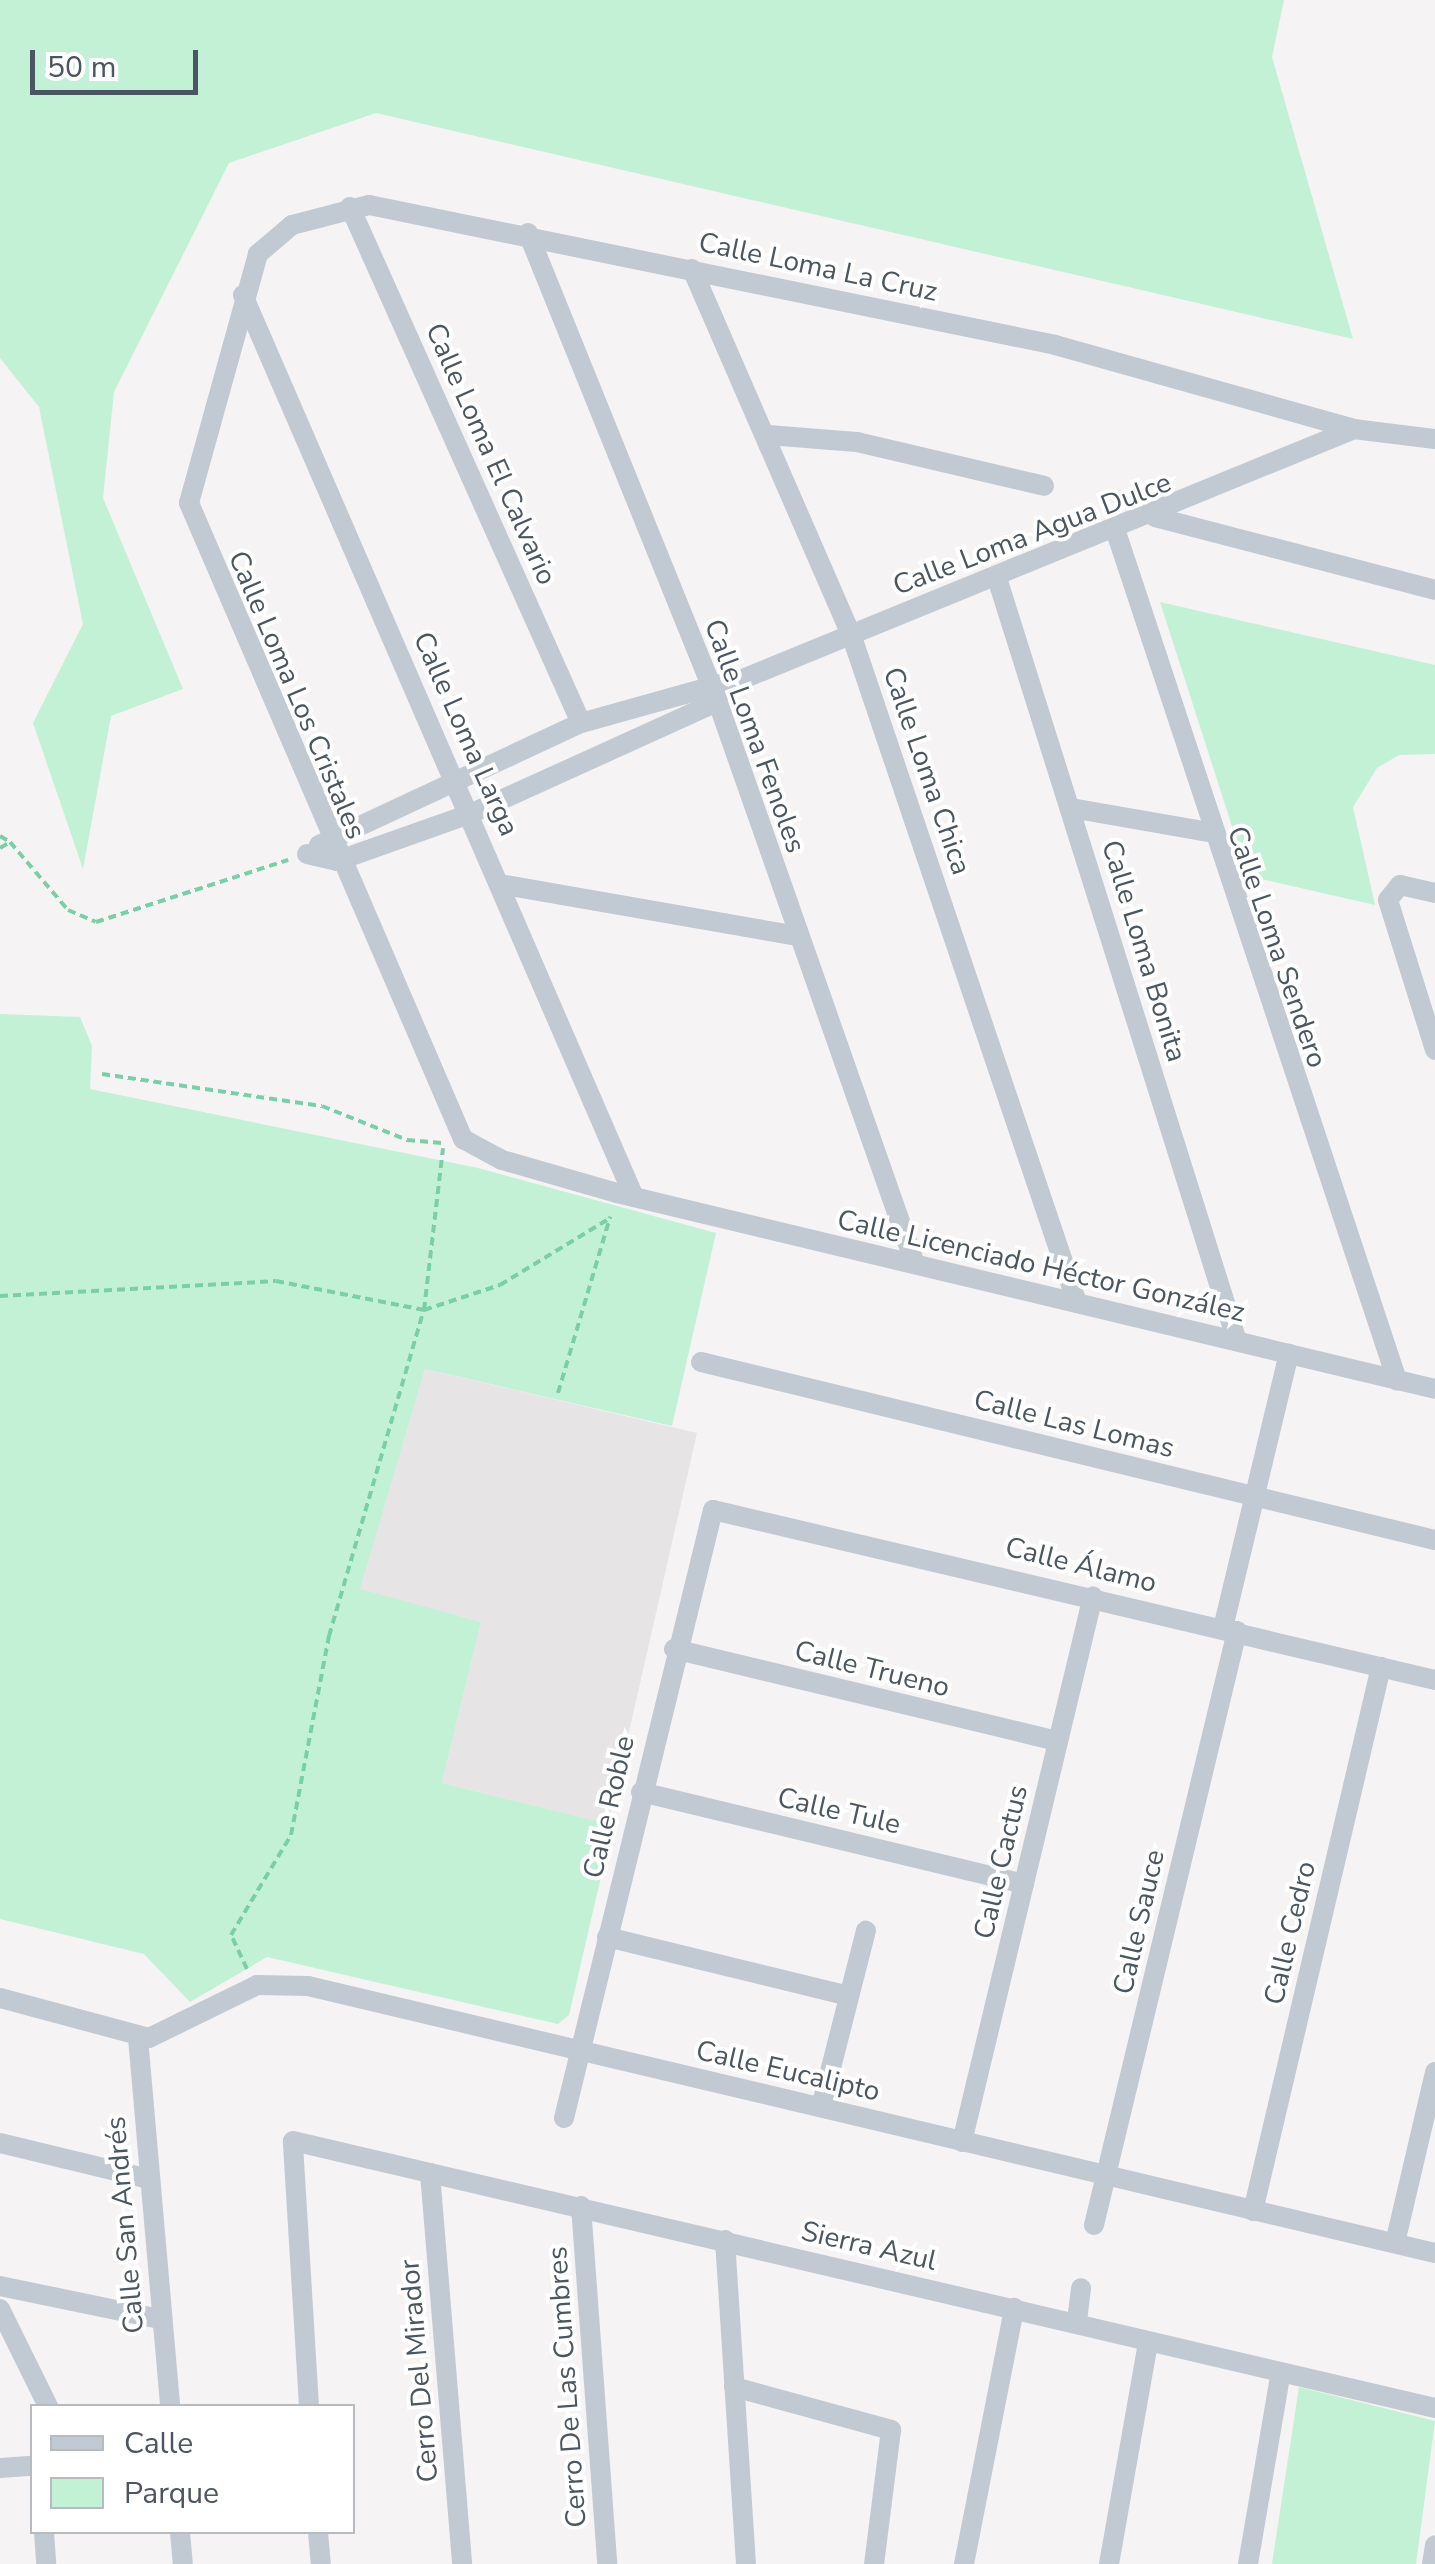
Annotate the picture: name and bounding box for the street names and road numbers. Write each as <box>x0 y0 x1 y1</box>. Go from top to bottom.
street label: Calle Loma La Cruz <box>696 225 940 309</box>
street label: Calle Loma El Calvario <box>418 318 564 590</box>
street label: Calle Loma Agua Dulce <box>888 465 1176 603</box>
street label: Calle Loma Los Cristales <box>221 546 373 844</box>
street label: Calle Loma Fenoles <box>697 615 813 857</box>
street label: Calle Loma Larga <box>406 627 526 841</box>
street label: Calle Loma Chica <box>876 663 978 879</box>
street label: Calle Loma Sendero <box>1220 822 1334 1072</box>
street label: Calle Loma Bonita <box>1094 836 1194 1066</box>
street label: Calle Licenciado Héctor González <box>834 1203 1248 1329</box>
street label: Calle Las Lomas <box>970 1383 1178 1465</box>
street label: Calle Álamo <box>1002 1530 1160 1600</box>
street label: Calle Trueno <box>791 1634 953 1704</box>
street label: Calle Roble <box>576 1733 642 1881</box>
street label: Calle Tule <box>774 1781 904 1841</box>
street label: Calle Cactus <box>967 1782 1035 1942</box>
street label: Calle Sauce <box>1106 1847 1172 1997</box>
street label: Calle Cedro <box>1257 1858 1323 2008</box>
street label: Calle Eucalipto <box>693 2034 883 2108</box>
street label: Calle San Andrés <box>99 2115 151 2335</box>
street label: Sierra Azul <box>798 2214 940 2278</box>
street label: Cerro De Las Cumbres <box>540 2245 594 2529</box>
street label: Cerro Del Mirador <box>393 2258 445 2484</box>

